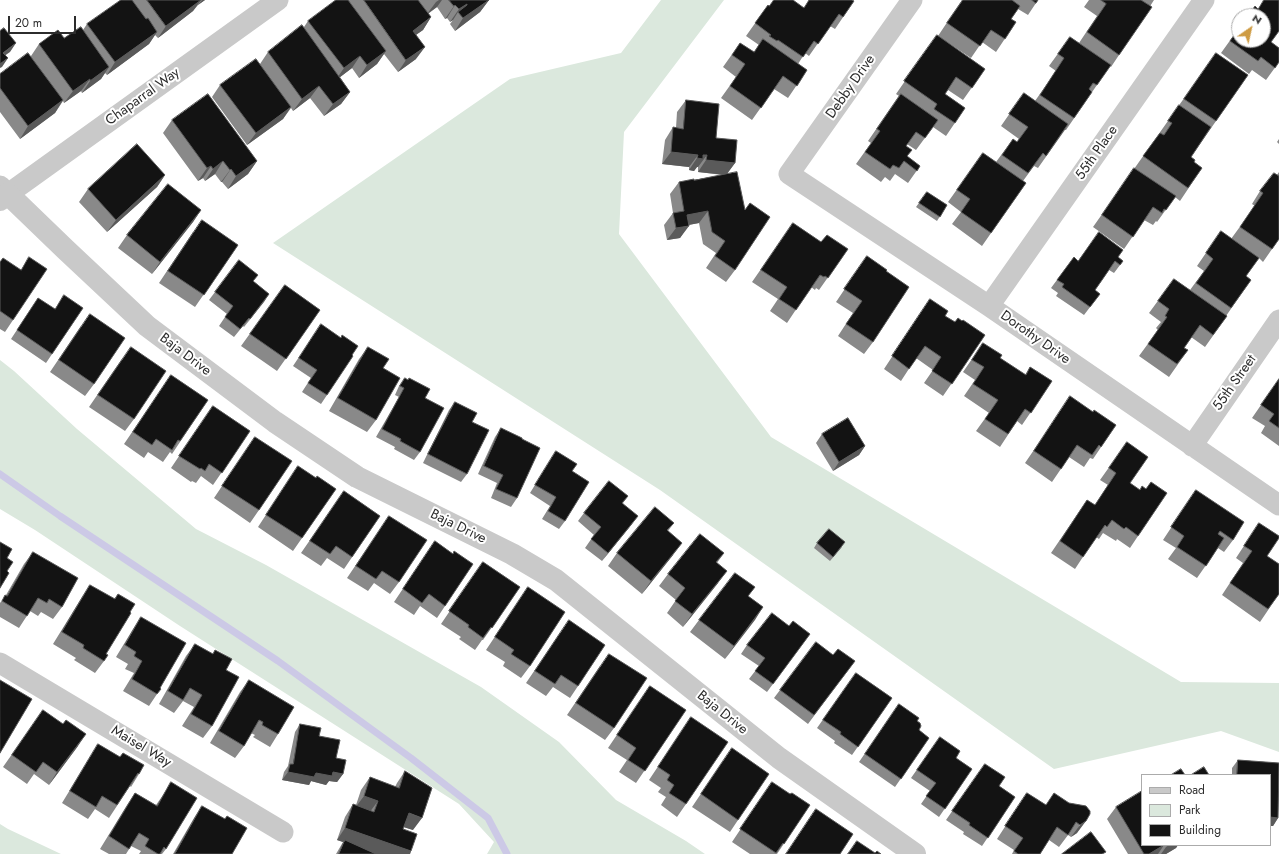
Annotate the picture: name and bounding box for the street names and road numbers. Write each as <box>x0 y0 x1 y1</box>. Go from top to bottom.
street label: Debby Drive <box>823 52 879 122</box>
street label: Chaparral Way <box>103 65 183 129</box>
street label: 55th Place <box>1072 123 1122 183</box>
street label: Dorothy Drive <box>997 308 1073 368</box>
street label: Baja Drive <box>156 330 214 380</box>
street label: 55th Street <box>1210 352 1260 414</box>
street label: Baja Drive <box>427 506 489 548</box>
street label: Baja Drive <box>693 688 751 738</box>
street label: Maisel Way <box>108 722 174 772</box>

